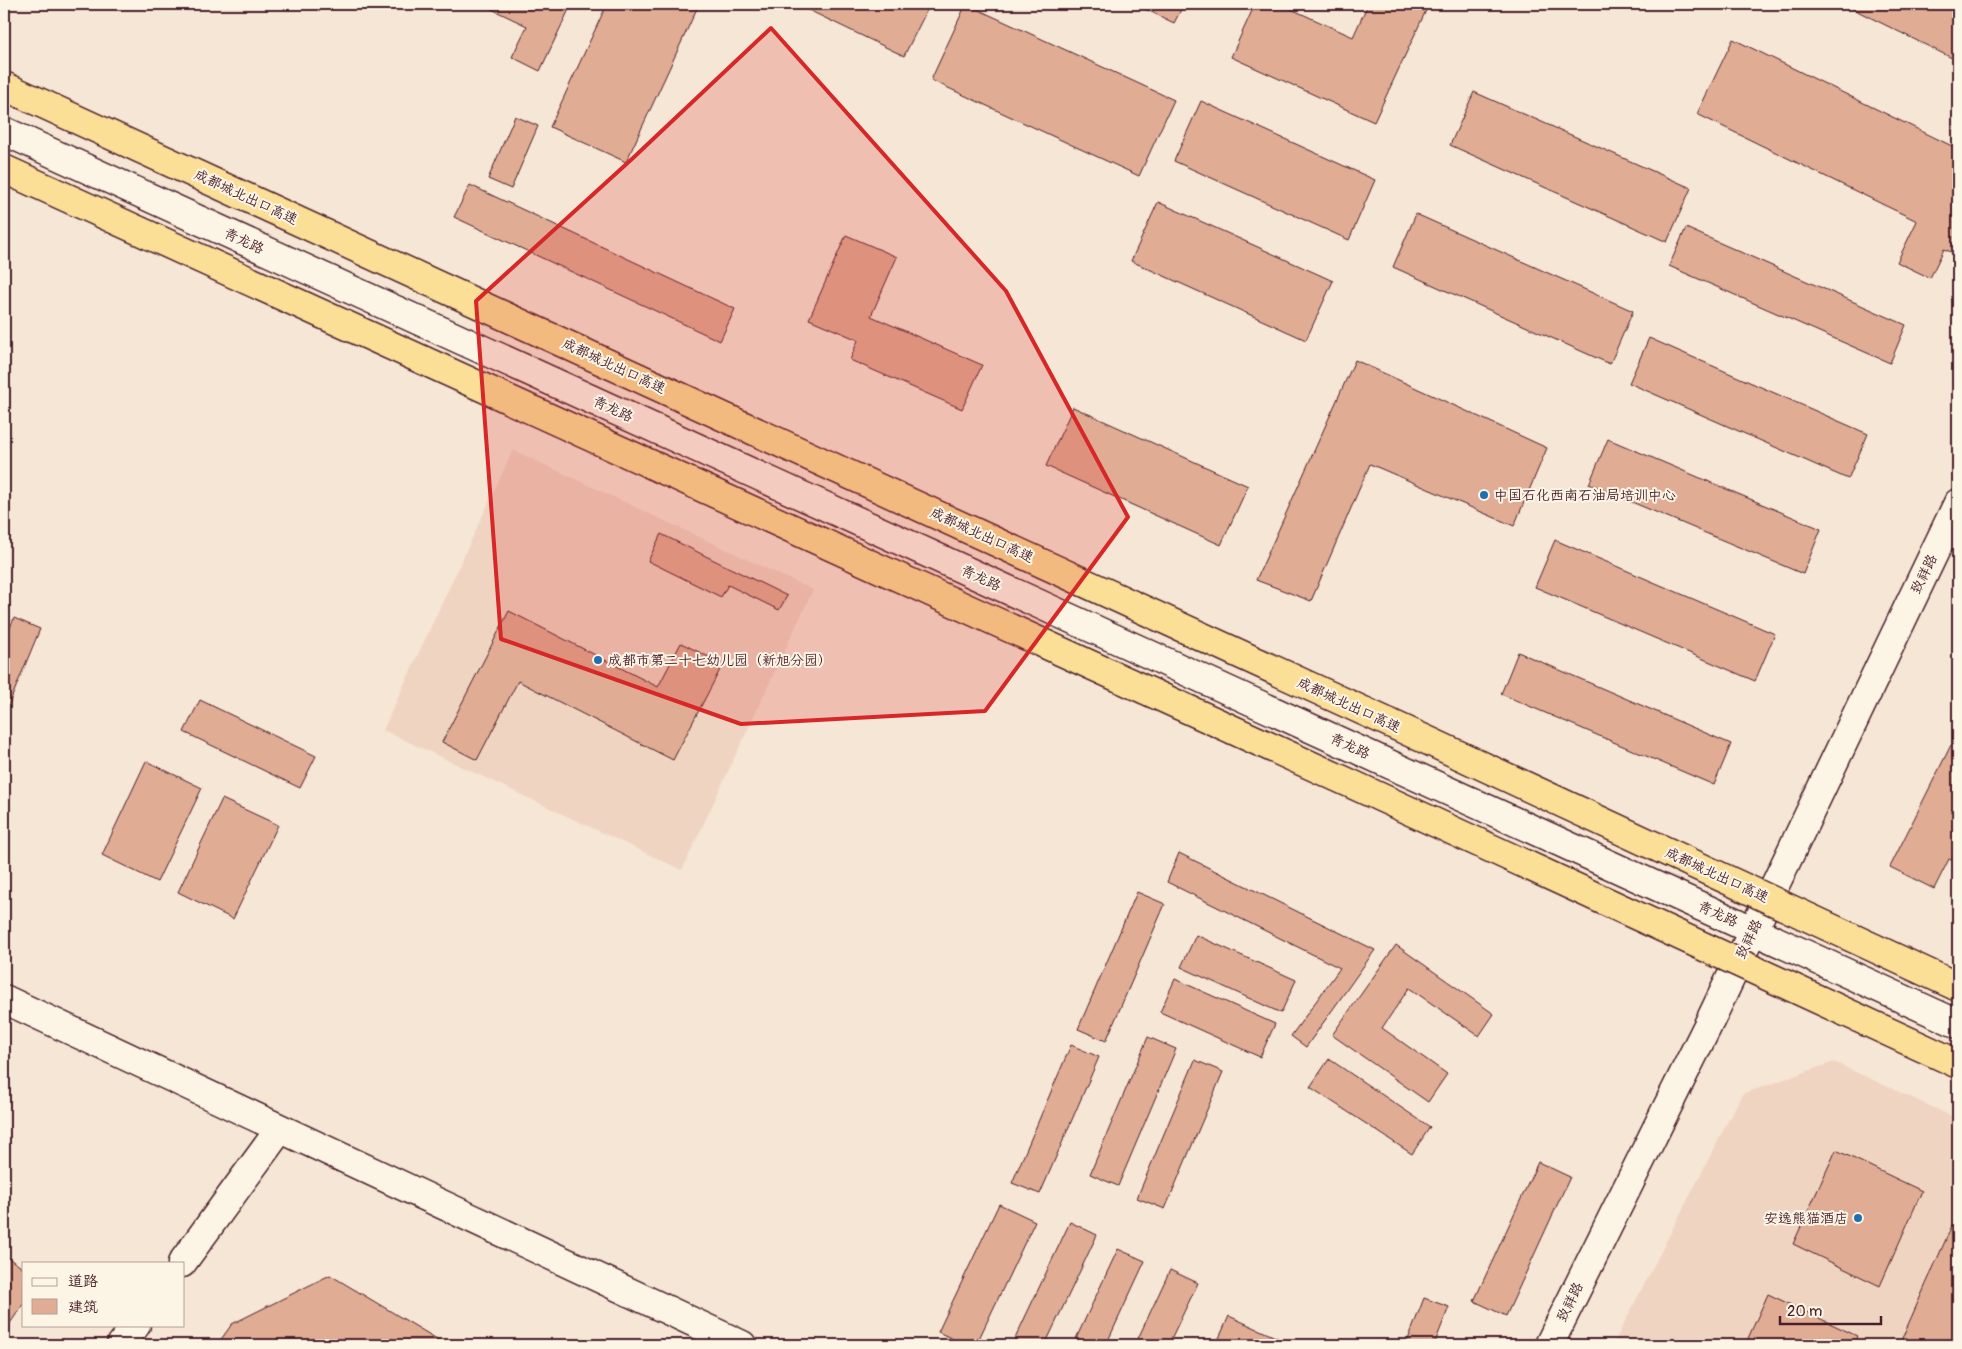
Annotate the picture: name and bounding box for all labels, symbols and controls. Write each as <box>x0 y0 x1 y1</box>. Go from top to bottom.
street label: 成都城北出口高速 <box>192 166 300 228</box>
street label: 青龙路 <box>221 224 267 258</box>
street label: 成都城北出口高速 <box>560 335 668 397</box>
street label: 青龙路 <box>590 392 636 426</box>
place label: 中国石化西南石油局培训中心 <box>1494 487 1676 504</box>
marker: 中国石化西南石油局培训中心 <box>1478 489 1490 501</box>
street label: 成都城北出口高速 <box>928 504 1036 566</box>
street label: 致祥路 <box>1907 551 1941 597</box>
street label: 青龙路 <box>958 561 1004 595</box>
place label: 成都市第二十七幼儿园（新旭分园） <box>608 652 832 669</box>
marker: 成都市第二十七幼儿园（新旭分园） <box>592 654 604 666</box>
street label: 成都城北出口高速 <box>1295 674 1403 736</box>
street label: 青龙路 <box>1327 729 1373 763</box>
street label: 成都城北出口高速 <box>1663 844 1771 906</box>
street label: 青龙路 <box>1695 897 1741 931</box>
street label: 致祥路 <box>1732 916 1766 962</box>
place label: 安逸熊猫酒店 <box>1764 1210 1848 1227</box>
marker: 安逸熊猫酒店 <box>1852 1212 1864 1224</box>
legend <box>22 1262 185 1326</box>
text: 道路 <box>68 1272 98 1291</box>
street label: 致祥路 <box>1553 1279 1587 1325</box>
scale bar <box>1780 1294 1881 1326</box>
text: 建筑 <box>68 1298 98 1317</box>
text: 20 m <box>1787 1302 1822 1321</box>

